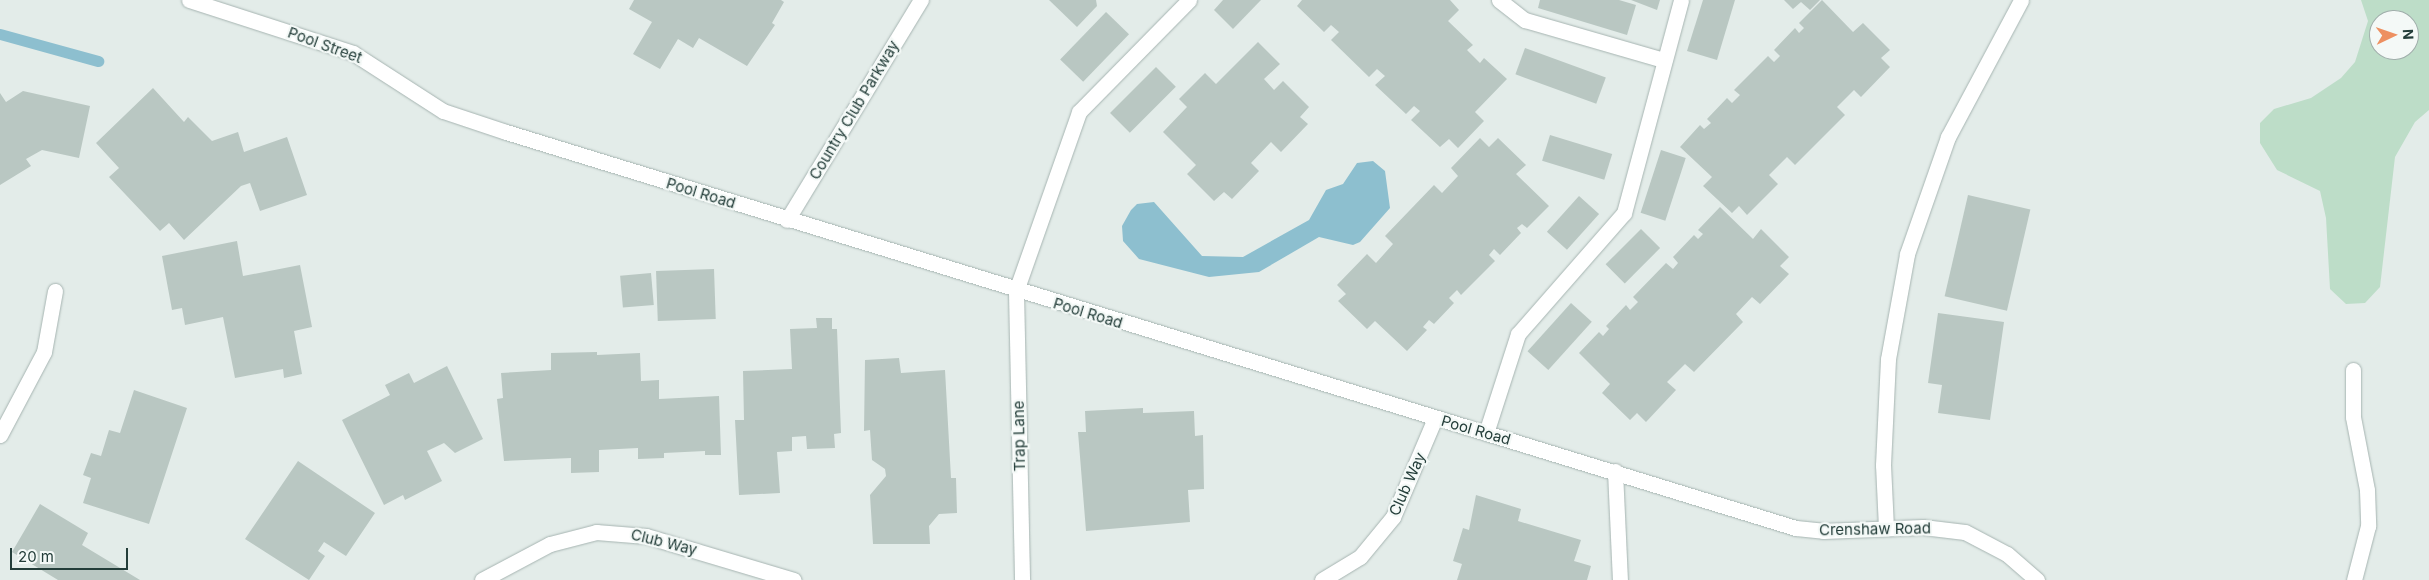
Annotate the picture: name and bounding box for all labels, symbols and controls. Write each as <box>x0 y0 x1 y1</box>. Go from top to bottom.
north arrow <box>2369 10 2419 60</box>
street label: Pool Street <box>285 23 365 67</box>
text: N <box>2400 28 2417 40</box>
street label: Country Club Parkway <box>805 37 903 183</box>
street label: Pool Road <box>664 174 738 212</box>
street label: Pool Road <box>1051 294 1125 332</box>
street label: Trap Lane <box>1009 400 1029 472</box>
street label: Pool Road <box>1439 411 1513 449</box>
street label: Club Way <box>1385 450 1429 518</box>
street label: Crenshaw Road <box>1819 519 1931 539</box>
street label: Club Way <box>629 525 699 559</box>
scale bar <box>12 538 130 570</box>
text: 20 m <box>18 547 54 566</box>

